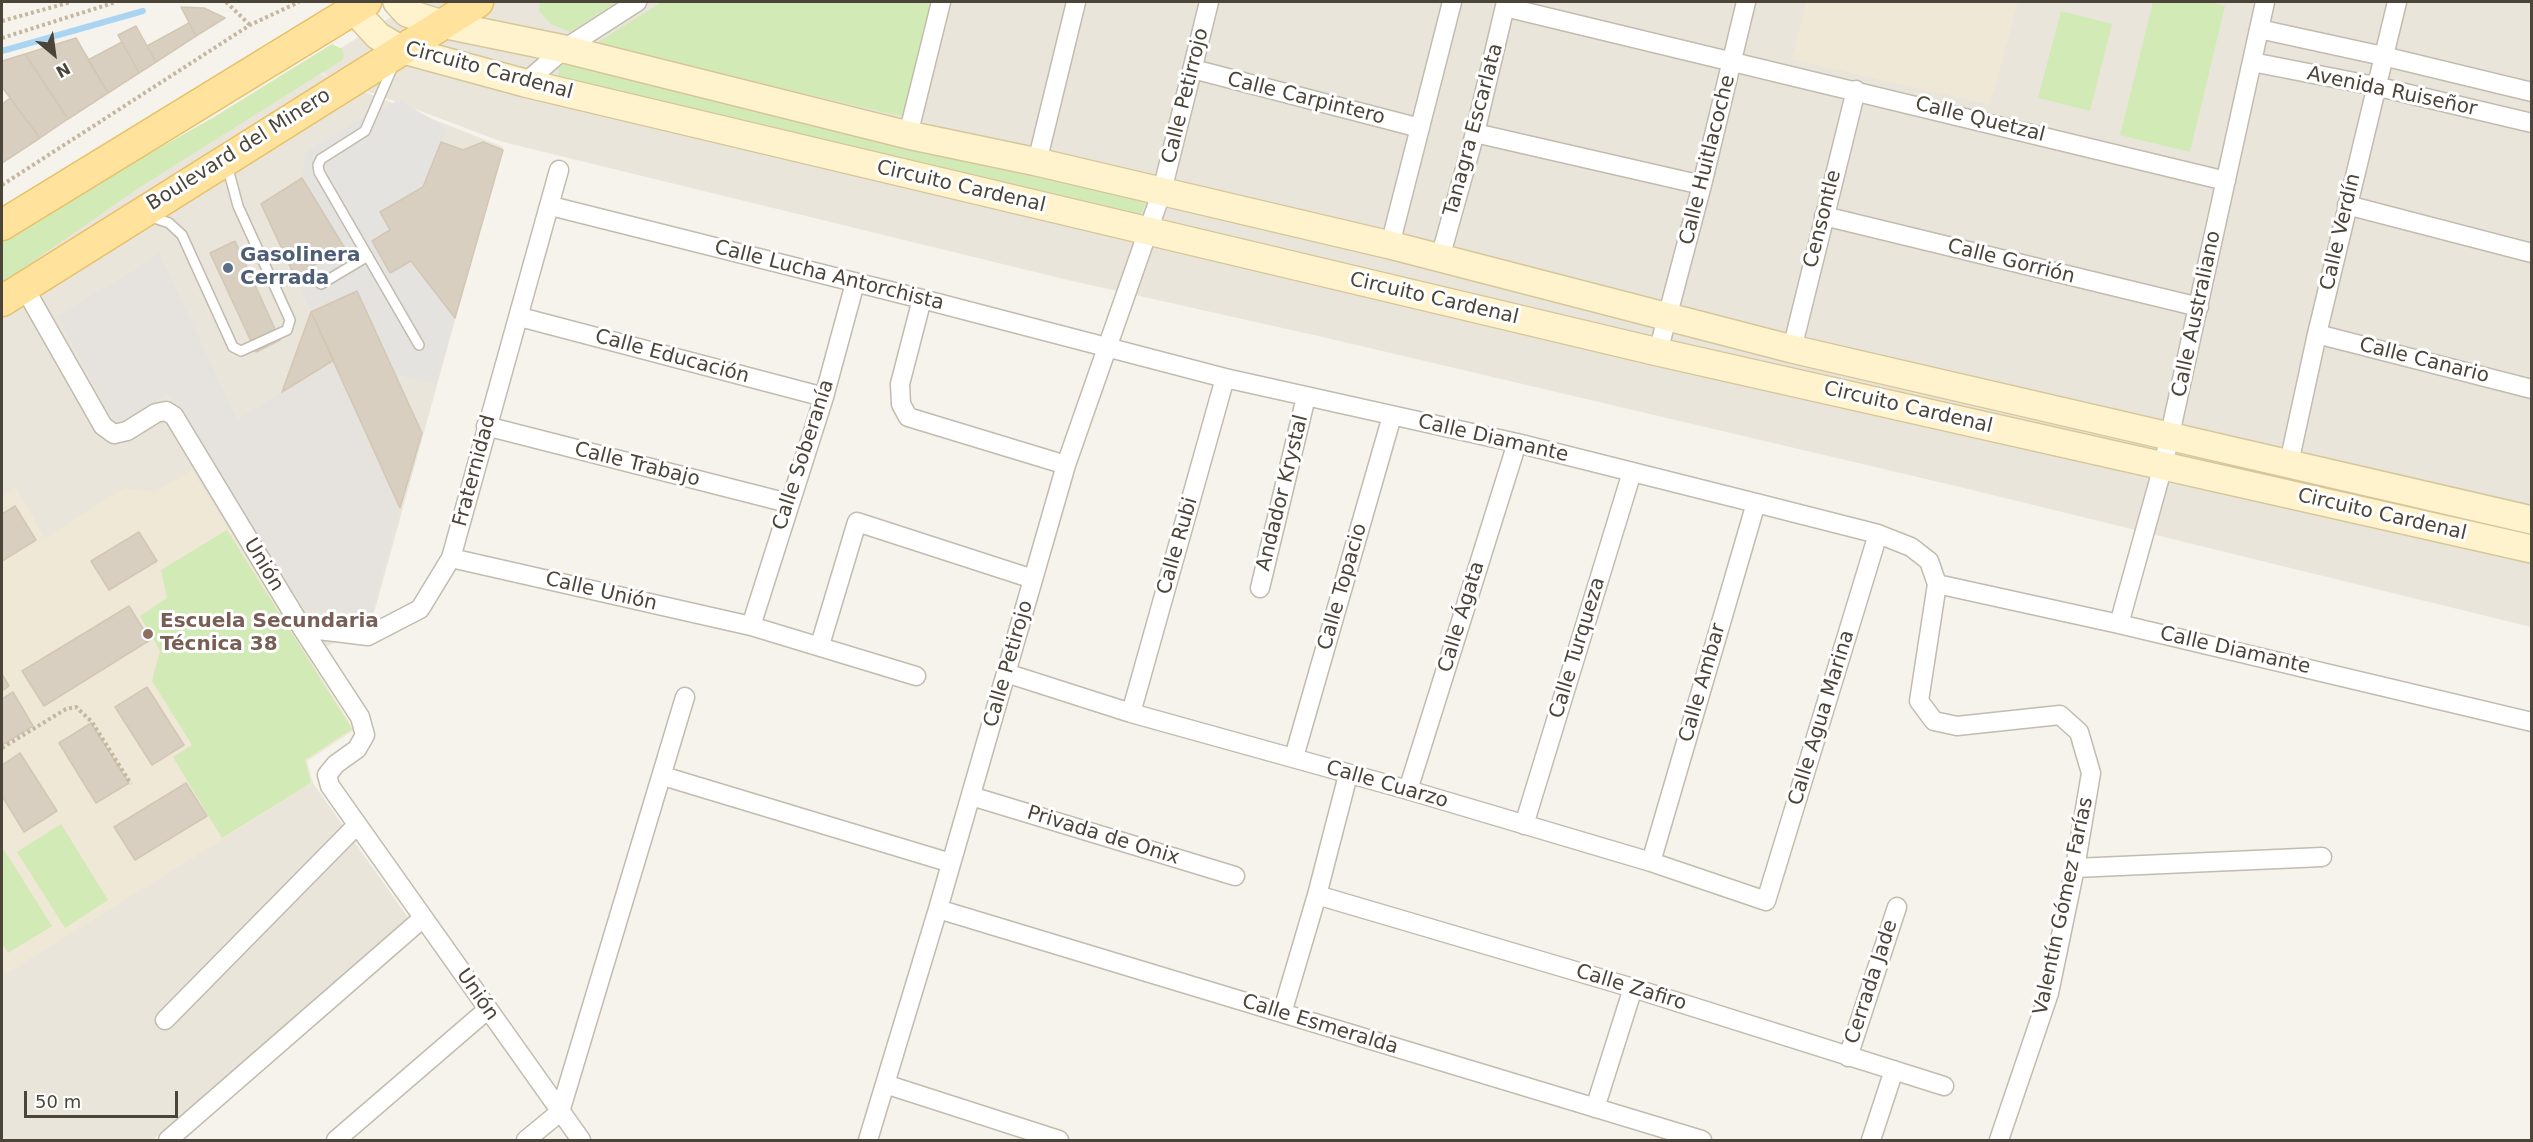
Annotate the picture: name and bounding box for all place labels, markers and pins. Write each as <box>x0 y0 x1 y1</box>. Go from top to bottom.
place label: Gasolinera Cerrada <box>240 244 360 291</box>
marker: Gasolinera Cerrada <box>221 261 235 275</box>
place label: Escuela Secundaria Técnica 38 <box>160 610 379 657</box>
marker: Escuela Secundaria Técnica 38 <box>141 627 155 641</box>

